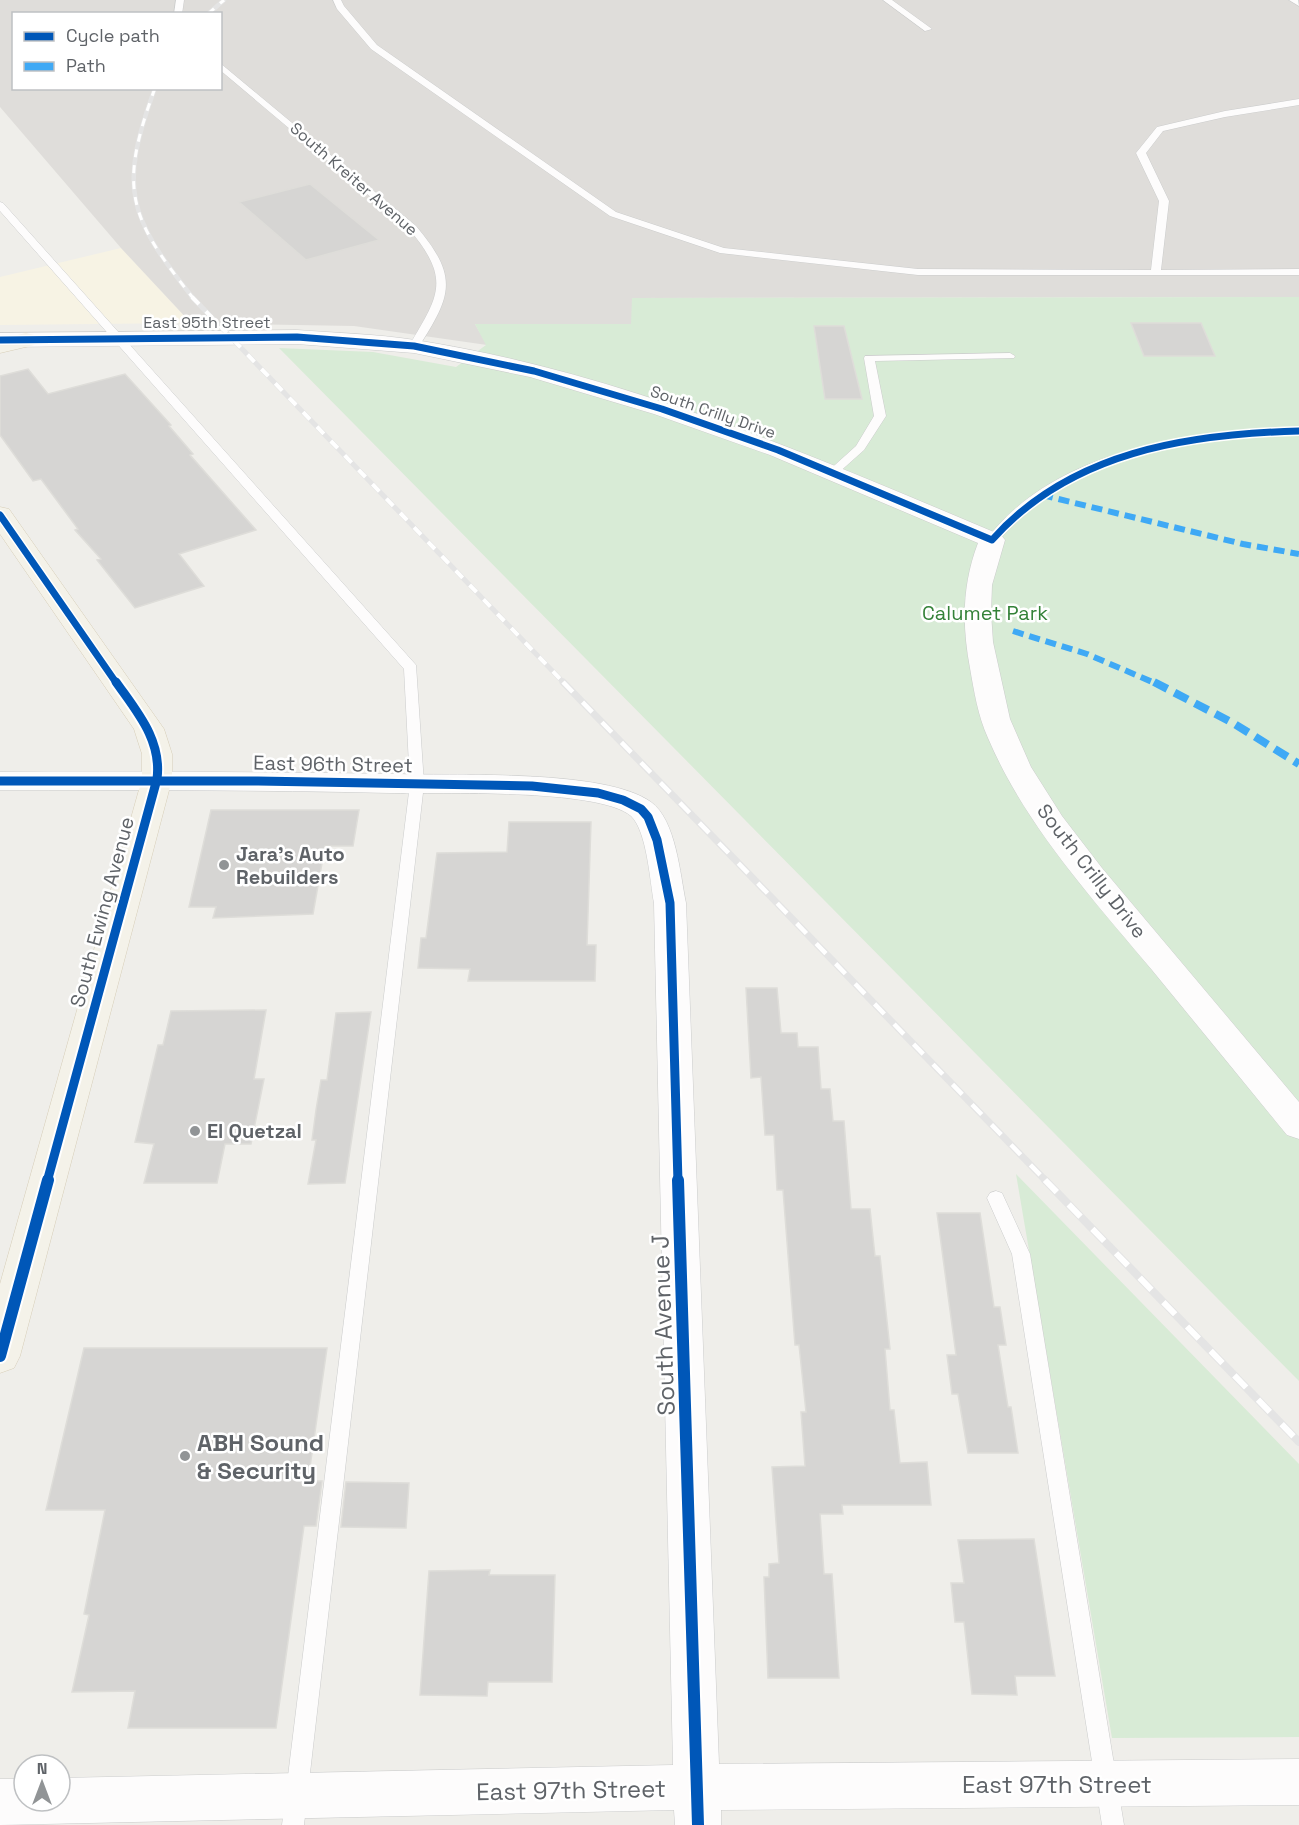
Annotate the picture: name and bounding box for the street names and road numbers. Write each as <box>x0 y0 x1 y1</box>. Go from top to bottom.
street label: South Kreiter Avenue <box>286 118 422 240</box>
street label: East 95th Street <box>143 312 271 333</box>
street label: South Crilly Drive <box>648 381 778 443</box>
street label: East 96th Street <box>253 750 413 778</box>
street label: South Crilly Drive <box>1031 798 1153 944</box>
street label: South Ewing Avenue <box>64 814 140 1010</box>
street label: South Avenue J <box>644 1234 682 1416</box>
street label: East 97th Street <box>962 1769 1152 1800</box>
street label: East 97th Street <box>476 1773 666 1807</box>

